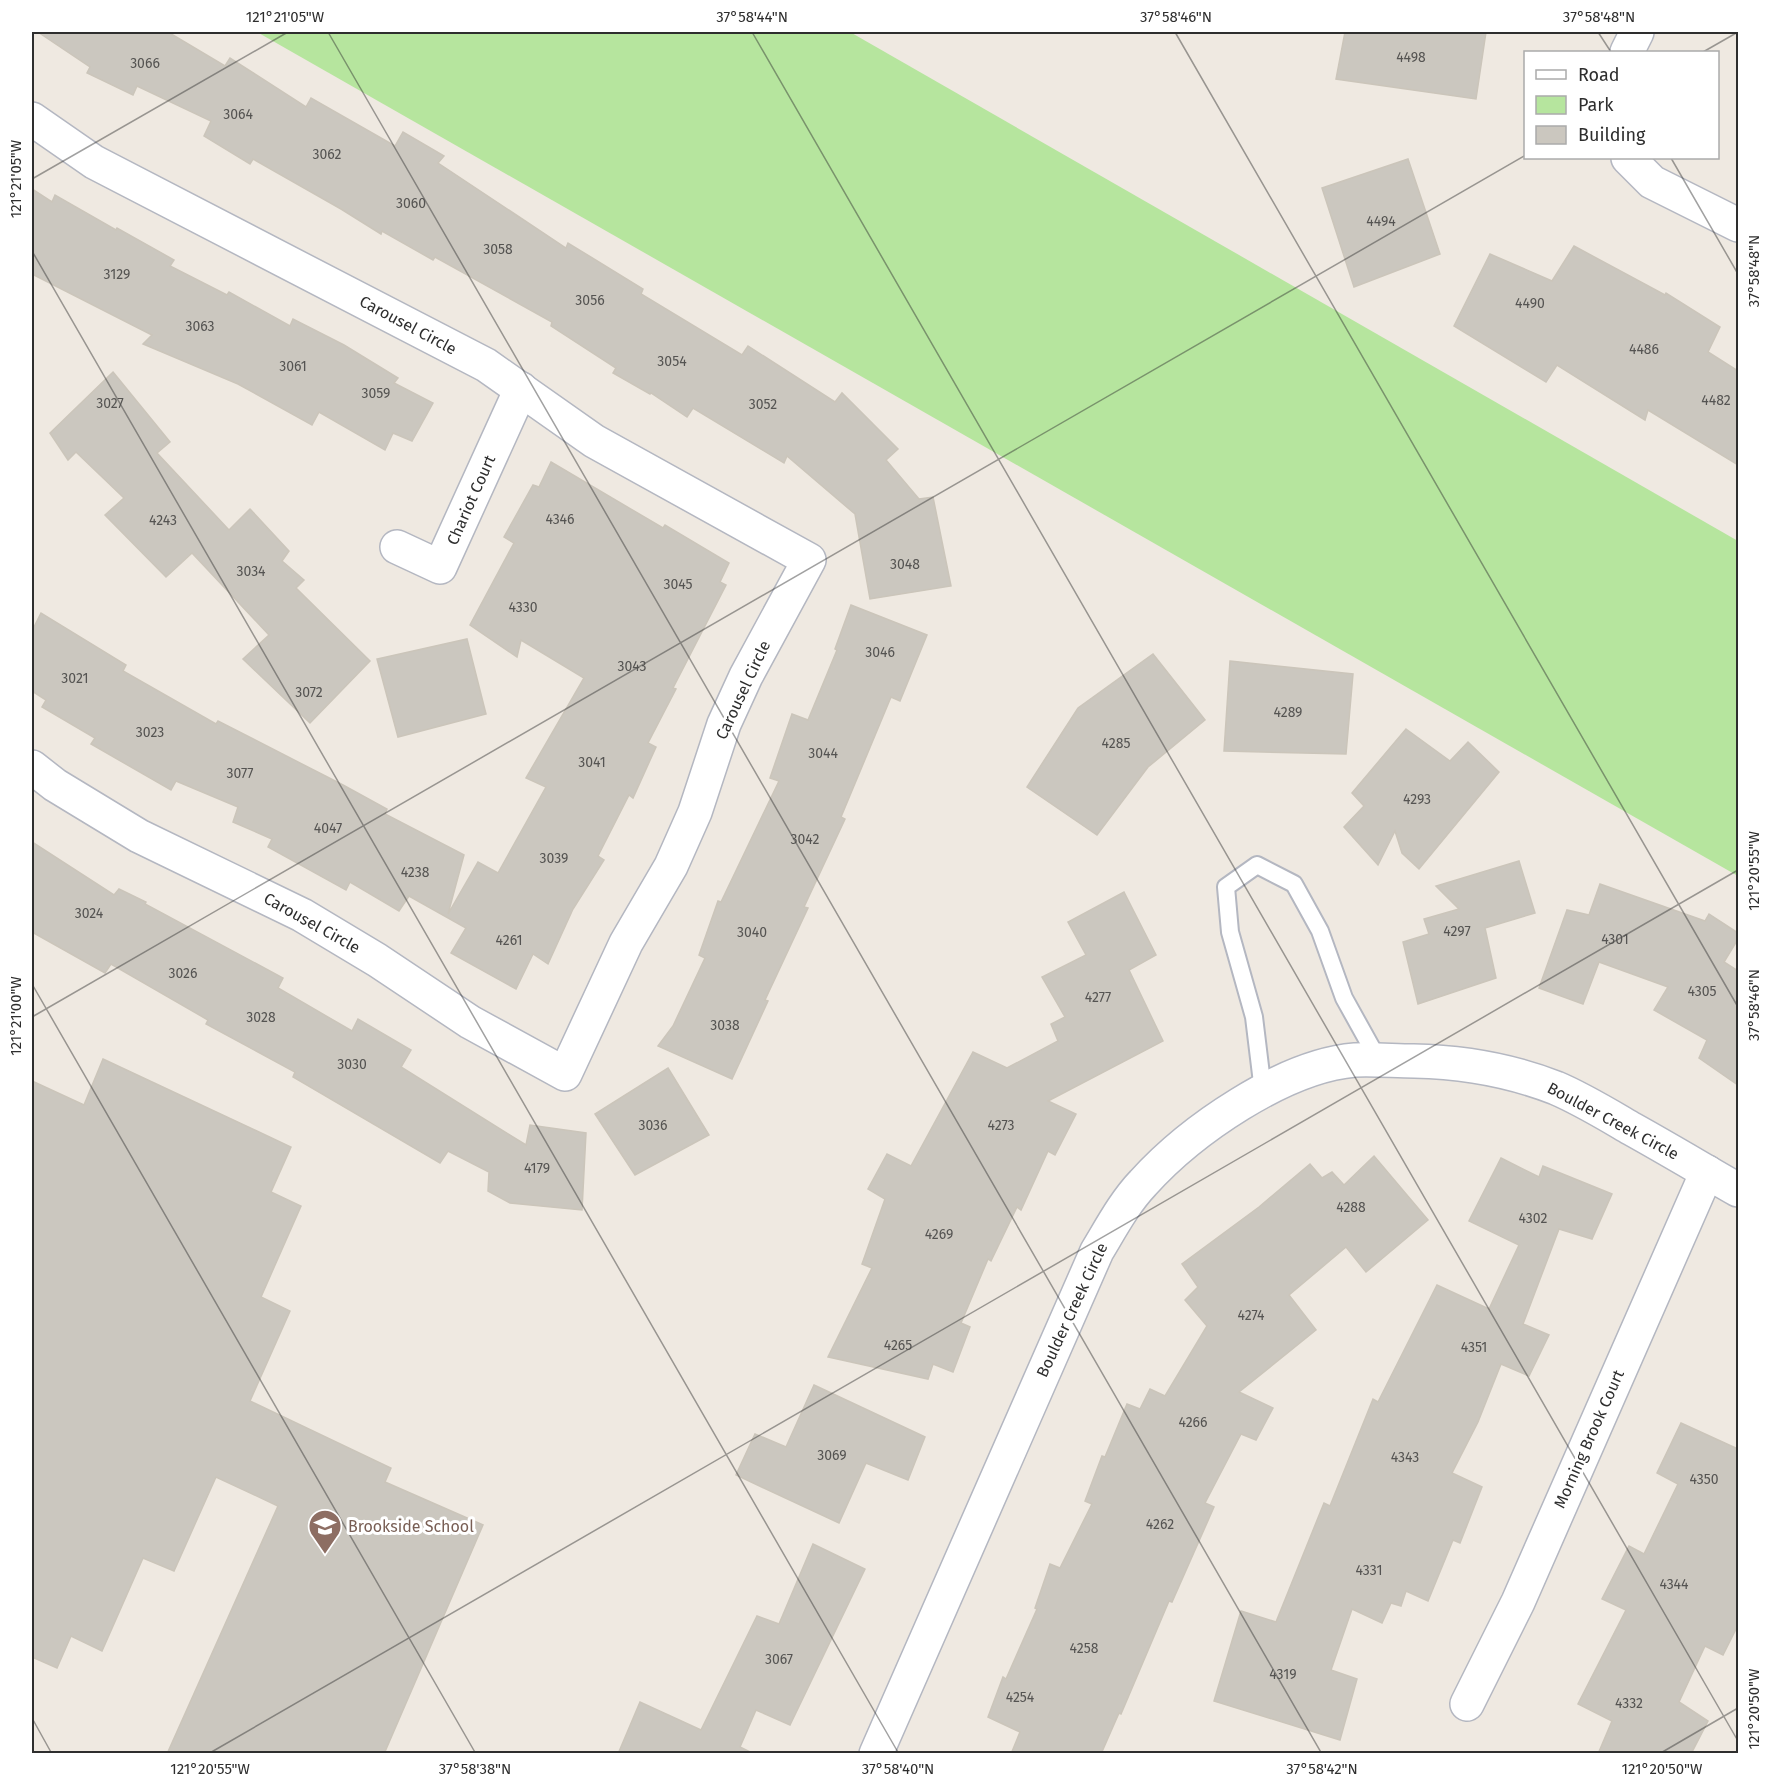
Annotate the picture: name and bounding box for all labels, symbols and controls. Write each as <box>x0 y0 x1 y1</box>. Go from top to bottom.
text: 121°21'05"W <box>246 8 325 26</box>
text: 37°58'44"N <box>716 8 788 26</box>
text: 37°58'46"N <box>1140 8 1212 26</box>
text: 37°58'48"N <box>1563 8 1635 26</box>
house number: 4498 <box>1396 49 1426 66</box>
legend <box>1524 51 1719 159</box>
house number: 3066 <box>130 55 160 72</box>
text: Road <box>1578 64 1620 86</box>
text: Park <box>1578 94 1614 116</box>
house number: 3064 <box>223 106 253 123</box>
text: Building <box>1578 124 1646 146</box>
text: 121°21'05"W <box>7 139 25 218</box>
house number: 3062 <box>312 146 342 163</box>
house number: 3060 <box>396 195 426 212</box>
house number: 4494 <box>1366 213 1396 230</box>
text: 37°58'48"N <box>1745 235 1763 307</box>
house number: 3058 <box>483 241 513 258</box>
house number: 3129 <box>104 266 130 283</box>
street label: Carousel Circle <box>356 291 460 359</box>
house number: 3056 <box>575 292 605 309</box>
house number: 4490 <box>1515 295 1545 312</box>
house number: 3063 <box>185 318 215 335</box>
house number: 4486 <box>1629 341 1659 358</box>
house number: 3054 <box>657 353 687 370</box>
house number: 3061 <box>279 358 307 375</box>
house number: 3059 <box>362 385 390 402</box>
house number: 4482 <box>1701 392 1731 409</box>
house number: 3027 <box>96 395 124 412</box>
house number: 3052 <box>749 396 777 413</box>
street label: Chariot Court <box>443 452 499 548</box>
house number: 4346 <box>545 511 575 528</box>
house number: 4243 <box>149 512 177 529</box>
house number: 3048 <box>890 556 920 573</box>
house number: 3034 <box>236 563 266 580</box>
house number: 3045 <box>663 576 693 593</box>
house number: 4330 <box>509 599 538 616</box>
street label: Carousel Circle <box>712 637 774 743</box>
house number: 3046 <box>865 644 895 661</box>
house number: 3043 <box>618 658 647 675</box>
house number: 3021 <box>61 670 89 687</box>
house number: 3072 <box>295 684 323 701</box>
house number: 4289 <box>1274 704 1302 721</box>
house number: 3023 <box>136 724 164 741</box>
house number: 4285 <box>1102 735 1130 752</box>
house number: 3044 <box>808 745 838 762</box>
house number: 3041 <box>578 754 606 771</box>
house number: 3077 <box>227 765 253 782</box>
house number: 4293 <box>1403 791 1431 808</box>
house number: 4047 <box>314 820 342 837</box>
house number: 3042 <box>791 831 820 848</box>
text: 121°20'55"W <box>1745 831 1763 911</box>
house number: 3039 <box>540 850 568 867</box>
house number: 4238 <box>401 864 430 881</box>
street label: Carousel Circle <box>261 889 363 957</box>
house number: 3024 <box>75 905 104 922</box>
house number: 4297 <box>1443 923 1471 940</box>
house number: 3040 <box>737 924 767 941</box>
house number: 4301 <box>1601 931 1629 948</box>
house number: 4261 <box>496 932 522 949</box>
house number: 3026 <box>168 965 198 982</box>
text: 37°58'46"N <box>1745 969 1763 1041</box>
text: 121°21'00"W <box>7 976 25 1056</box>
house number: 4305 <box>1687 983 1717 1000</box>
house number: 4277 <box>1085 989 1111 1006</box>
house number: 3028 <box>246 1009 276 1026</box>
house number: 3038 <box>710 1017 740 1034</box>
house number: 3030 <box>337 1056 367 1073</box>
street label: Boulder Creek Circle <box>1544 1078 1682 1164</box>
house number: 3036 <box>638 1117 668 1134</box>
house number: 4273 <box>987 1117 1015 1134</box>
house number: 4179 <box>524 1160 550 1177</box>
house number: 4288 <box>1336 1199 1366 1216</box>
house number: 4302 <box>1519 1210 1547 1227</box>
house number: 4269 <box>925 1226 953 1243</box>
street label: Boulder Creek Circle <box>1033 1240 1111 1380</box>
house number: 4274 <box>1237 1307 1265 1324</box>
house number: 4265 <box>884 1337 912 1354</box>
house number: 4351 <box>1461 1339 1487 1356</box>
street label: Morning Brook Court <box>1550 1367 1628 1511</box>
house number: 4266 <box>1178 1414 1208 1431</box>
house number: 3069 <box>817 1447 847 1464</box>
house number: 4343 <box>1391 1449 1419 1466</box>
house number: 4350 <box>1689 1471 1719 1488</box>
school or university icon: Brookside School <box>307 1508 343 1555</box>
house number: 4262 <box>1146 1516 1174 1533</box>
place label: Brookside School <box>348 1517 474 1536</box>
house number: 4331 <box>1356 1562 1382 1579</box>
house number: 4344 <box>1659 1576 1689 1593</box>
house number: 4258 <box>1070 1640 1099 1657</box>
house number: 3067 <box>765 1651 793 1668</box>
house number: 4319 <box>1269 1666 1297 1683</box>
text: 121°20'50"W <box>1745 1668 1763 1749</box>
house number: 4254 <box>1006 1689 1035 1706</box>
house number: 4332 <box>1615 1695 1643 1712</box>
text: 121°20'55"W <box>170 1760 250 1778</box>
text: 37°58'38"N <box>439 1760 511 1778</box>
text: 37°58'40"N <box>862 1760 934 1778</box>
text: 37°58'42"N <box>1286 1760 1358 1778</box>
text: 121°20'50"W <box>1622 1760 1703 1778</box>

